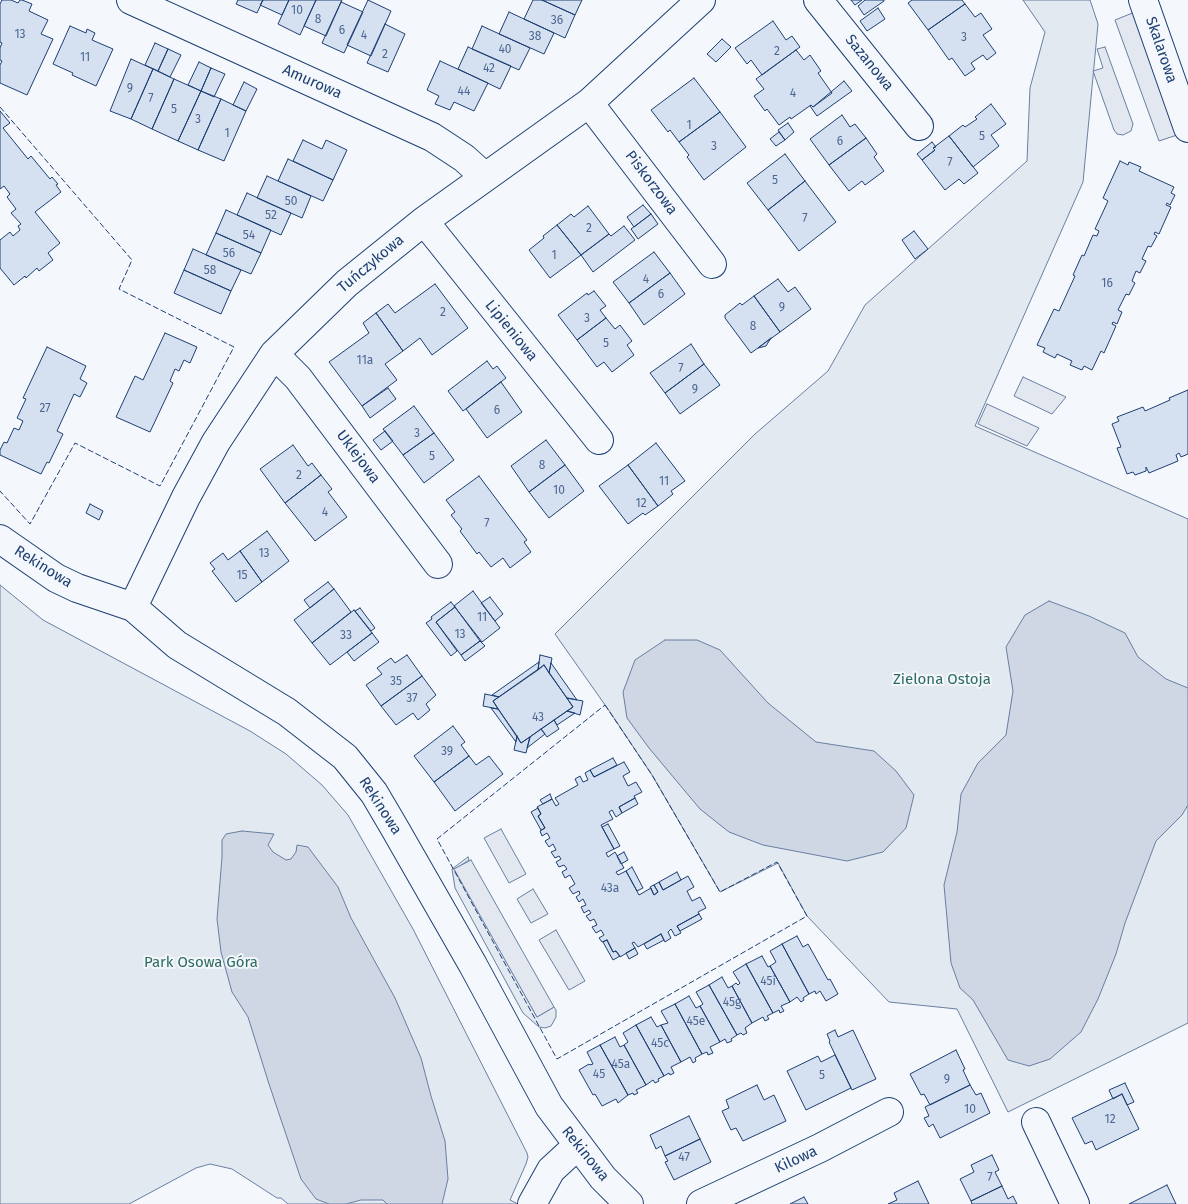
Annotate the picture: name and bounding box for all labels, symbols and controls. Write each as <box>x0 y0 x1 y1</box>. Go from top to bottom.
house number: 10 <box>291 4 303 18</box>
house number: 8 <box>315 13 321 27</box>
house number: 36 <box>551 14 563 28</box>
street label: Skalarowa <box>1141 14 1181 86</box>
house number: 6 <box>339 24 345 38</box>
house number: 13 <box>14 28 26 42</box>
house number: 4 <box>361 29 367 43</box>
house number: 38 <box>529 30 541 44</box>
street label: Sazanowa <box>841 31 897 95</box>
house number: 3 <box>961 31 967 45</box>
house number: 40 <box>498 43 512 57</box>
house number: 2 <box>774 45 780 59</box>
house number: 2 <box>382 48 388 62</box>
house number: 11 <box>80 51 90 65</box>
street label: Amurowa <box>280 61 344 103</box>
house number: 42 <box>483 62 495 76</box>
house number: 9 <box>127 82 133 96</box>
house number: 44 <box>458 85 470 99</box>
house number: 4 <box>790 87 796 101</box>
house number: 7 <box>148 92 154 106</box>
house number: 5 <box>171 103 177 117</box>
house number: 3 <box>195 113 201 127</box>
house number: 1 <box>686 119 692 133</box>
house number: 1 <box>224 127 230 141</box>
house number: 5 <box>979 130 985 144</box>
house number: 6 <box>837 135 843 149</box>
house number: 3 <box>711 140 717 154</box>
street label: Piskorzowa <box>621 147 681 219</box>
house number: 7 <box>947 156 953 170</box>
house number: 5 <box>772 174 778 188</box>
house number: 50 <box>285 195 297 209</box>
house number: 52 <box>265 209 277 223</box>
house number: 7 <box>802 212 808 226</box>
house number: 2 <box>586 222 592 236</box>
house number: 54 <box>243 229 255 243</box>
street label: Tuńczykowa <box>334 231 408 297</box>
house number: 56 <box>223 247 235 261</box>
house number: 1 <box>551 249 557 263</box>
house number: 58 <box>204 264 216 278</box>
house number: 4 <box>643 273 649 287</box>
house number: 16 <box>1101 277 1113 291</box>
house number: 6 <box>658 288 664 302</box>
street label: Lipieniowa <box>481 297 541 365</box>
house number: 9 <box>779 301 785 315</box>
house number: 2 <box>440 306 446 320</box>
house number: 3 <box>584 312 590 326</box>
house number: 8 <box>750 320 756 334</box>
house number: 5 <box>603 337 609 351</box>
house number: 11a <box>357 354 373 368</box>
house number: 7 <box>678 362 684 376</box>
house number: 9 <box>692 383 698 397</box>
house number: 27 <box>39 402 51 416</box>
house number: 6 <box>494 404 500 418</box>
street label: Uklejowa <box>332 427 384 487</box>
house number: 3 <box>414 427 420 441</box>
house number: 5 <box>429 450 435 464</box>
house number: 8 <box>539 459 545 473</box>
house number: 2 <box>296 469 302 483</box>
house number: 11 <box>659 475 669 489</box>
house number: 10 <box>553 484 565 498</box>
house number: 12 <box>635 497 647 511</box>
house number: 4 <box>322 506 328 520</box>
house number: 7 <box>484 517 490 531</box>
street label: Rekinowa <box>11 542 75 592</box>
house number: 13 <box>258 547 270 561</box>
house number: 15 <box>236 569 248 583</box>
house number: 11 <box>477 611 487 625</box>
house number: 13 <box>454 628 466 642</box>
house number: 33 <box>340 629 352 643</box>
park label: Zielona Ostoja <box>893 671 991 689</box>
house number: 35 <box>390 675 402 689</box>
house number: 37 <box>406 692 418 706</box>
house number: 43 <box>532 711 544 725</box>
house number: 39 <box>441 745 453 759</box>
street label: Rekinowa <box>355 774 405 838</box>
house number: 43a <box>601 882 619 896</box>
park label: Park Osowa Góra <box>144 954 258 972</box>
house number: 45i <box>760 975 776 989</box>
house number: 45g <box>723 996 741 1010</box>
house number: 45e <box>687 1015 705 1029</box>
house number: 45c <box>651 1037 669 1051</box>
house number: 45a <box>612 1058 630 1072</box>
house number: 45 <box>593 1068 605 1082</box>
house number: 5 <box>819 1069 825 1083</box>
house number: 9 <box>944 1073 950 1087</box>
house number: 10 <box>964 1103 976 1117</box>
house number: 12 <box>1104 1113 1116 1127</box>
street label: Rekinowa <box>557 1123 613 1185</box>
street label: Kilowa <box>772 1142 820 1178</box>
house number: 47 <box>678 1151 690 1165</box>
house number: 7 <box>987 1171 993 1185</box>

